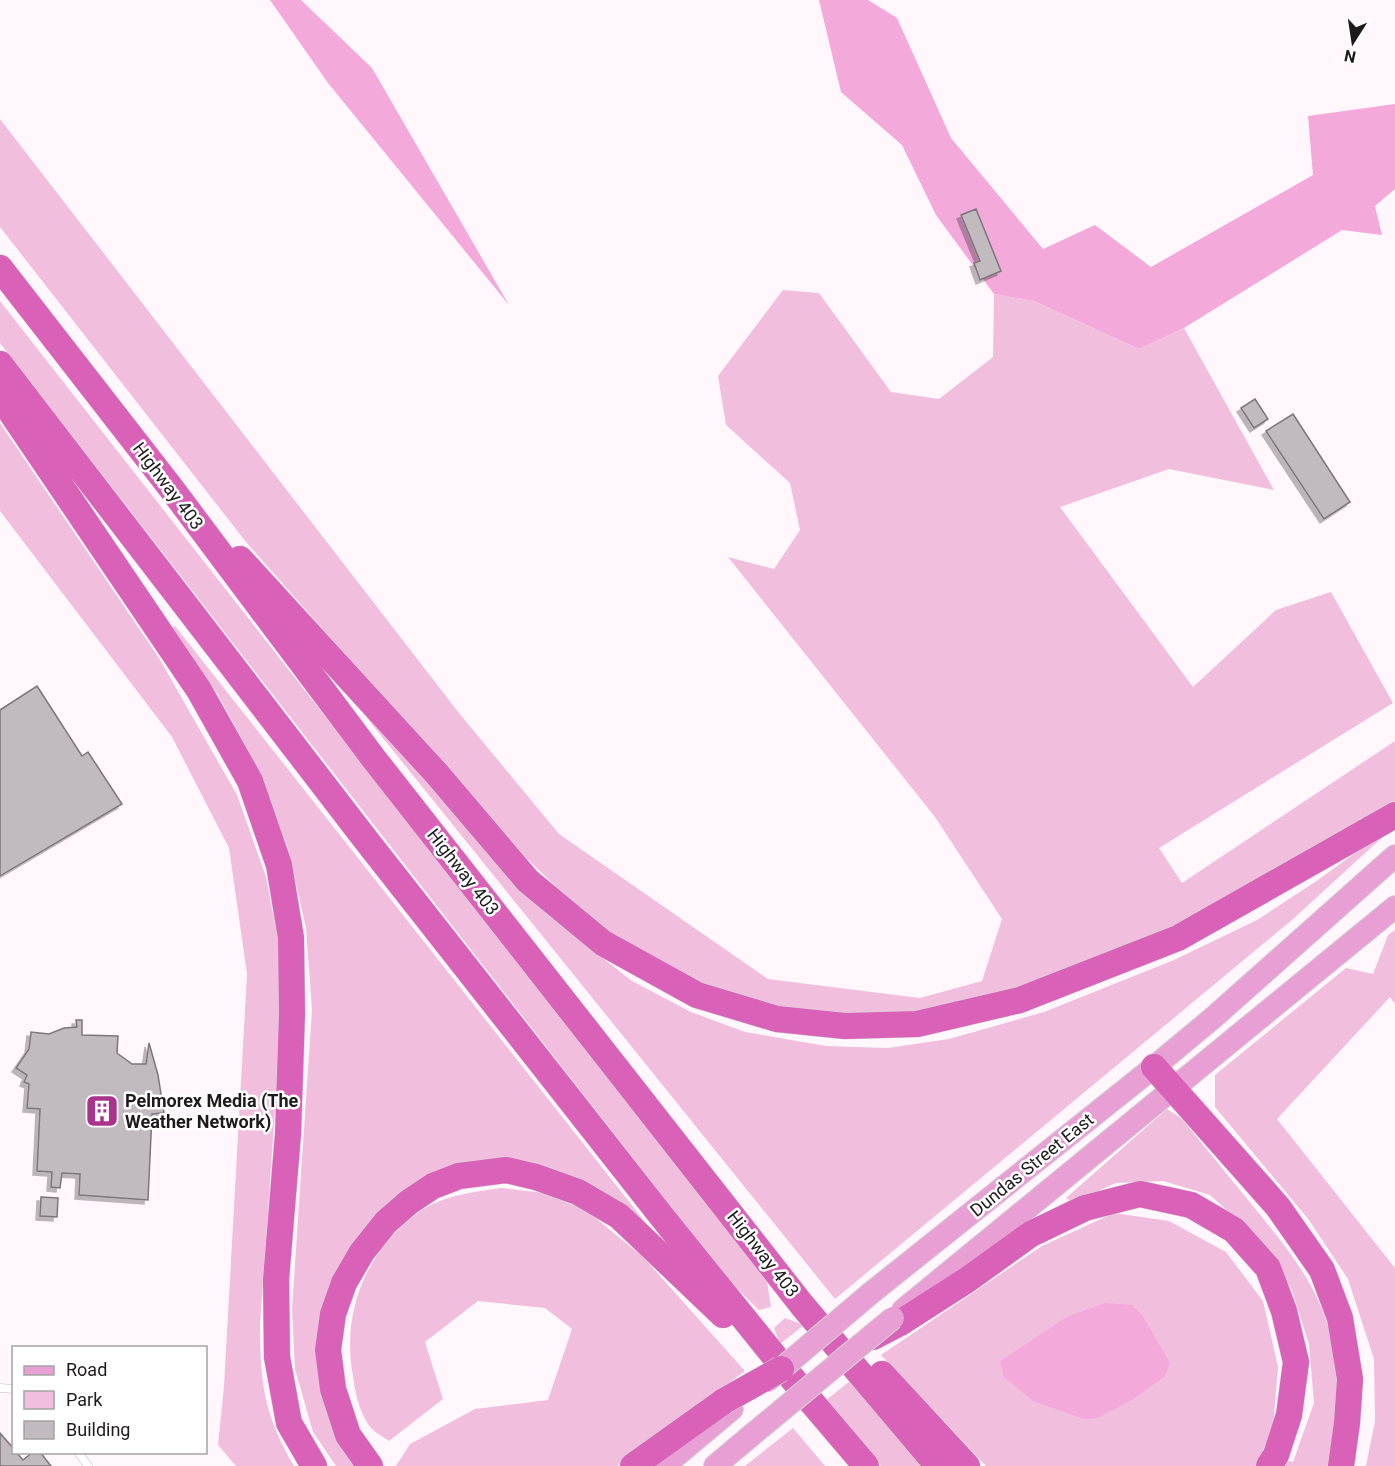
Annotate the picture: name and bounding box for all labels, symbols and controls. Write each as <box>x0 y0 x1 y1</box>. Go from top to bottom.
north arrow <box>1323 12 1383 72</box>
text: N <box>1342 46 1357 67</box>
street label: Highway 403 <box>129 438 208 533</box>
street label: Highway 403 <box>423 824 504 919</box>
place label: Pelmorex Media (The Weather Network) <box>125 1090 299 1133</box>
building icon: Pelmorex Media (The Weather Network) <box>84 1093 120 1129</box>
street label: Dundas Street East <box>966 1108 1098 1221</box>
street label: Highway 403 <box>723 1206 804 1301</box>
legend <box>12 1346 207 1454</box>
text: Road <box>66 1359 107 1380</box>
text: Park <box>66 1389 103 1410</box>
text: Building <box>66 1419 130 1440</box>

